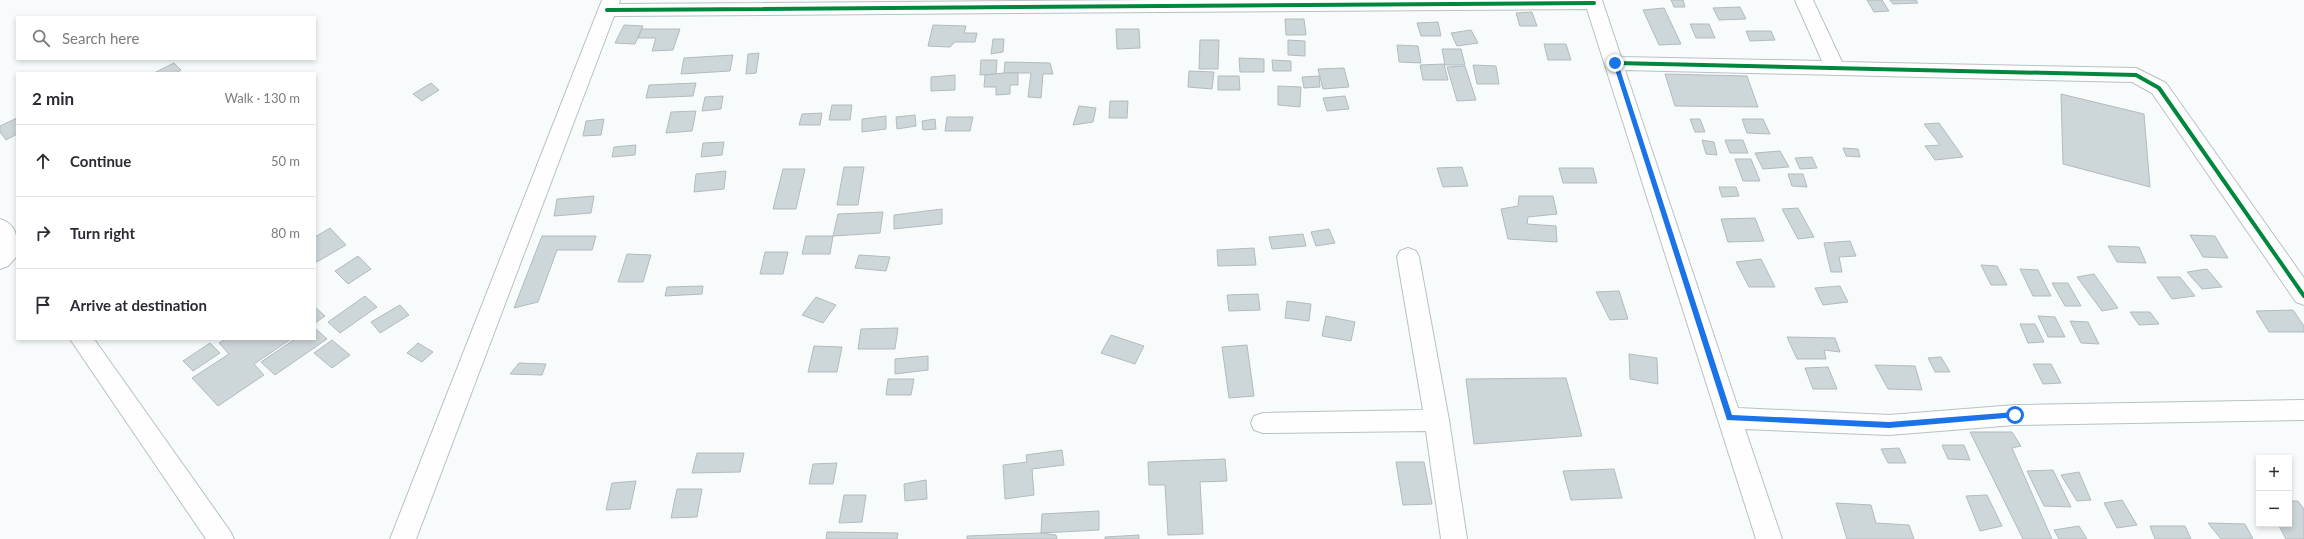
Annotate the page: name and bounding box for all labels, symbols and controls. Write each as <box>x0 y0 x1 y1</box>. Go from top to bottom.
search box <box>16 16 316 60</box>
icon: search <box>30 27 52 49</box>
text: Search here <box>62 29 139 47</box>
route end <box>1606 54 1624 72</box>
text: 2 min <box>32 88 74 109</box>
text: Walk · 130 m <box>224 90 300 106</box>
icon: ahead <box>32 150 54 172</box>
text: Continue <box>70 152 131 170</box>
text: 50 m <box>271 153 300 169</box>
icon: right <box>32 222 54 244</box>
text: Turn right <box>70 224 135 242</box>
text: 80 m <box>271 225 300 241</box>
icon: arrive <box>32 294 54 316</box>
text: Arrive at destination <box>70 296 207 314</box>
route start <box>2006 406 2024 424</box>
map controls <box>2256 455 2292 527</box>
button: + <box>2256 455 2292 491</box>
button: − <box>2256 491 2292 527</box>

